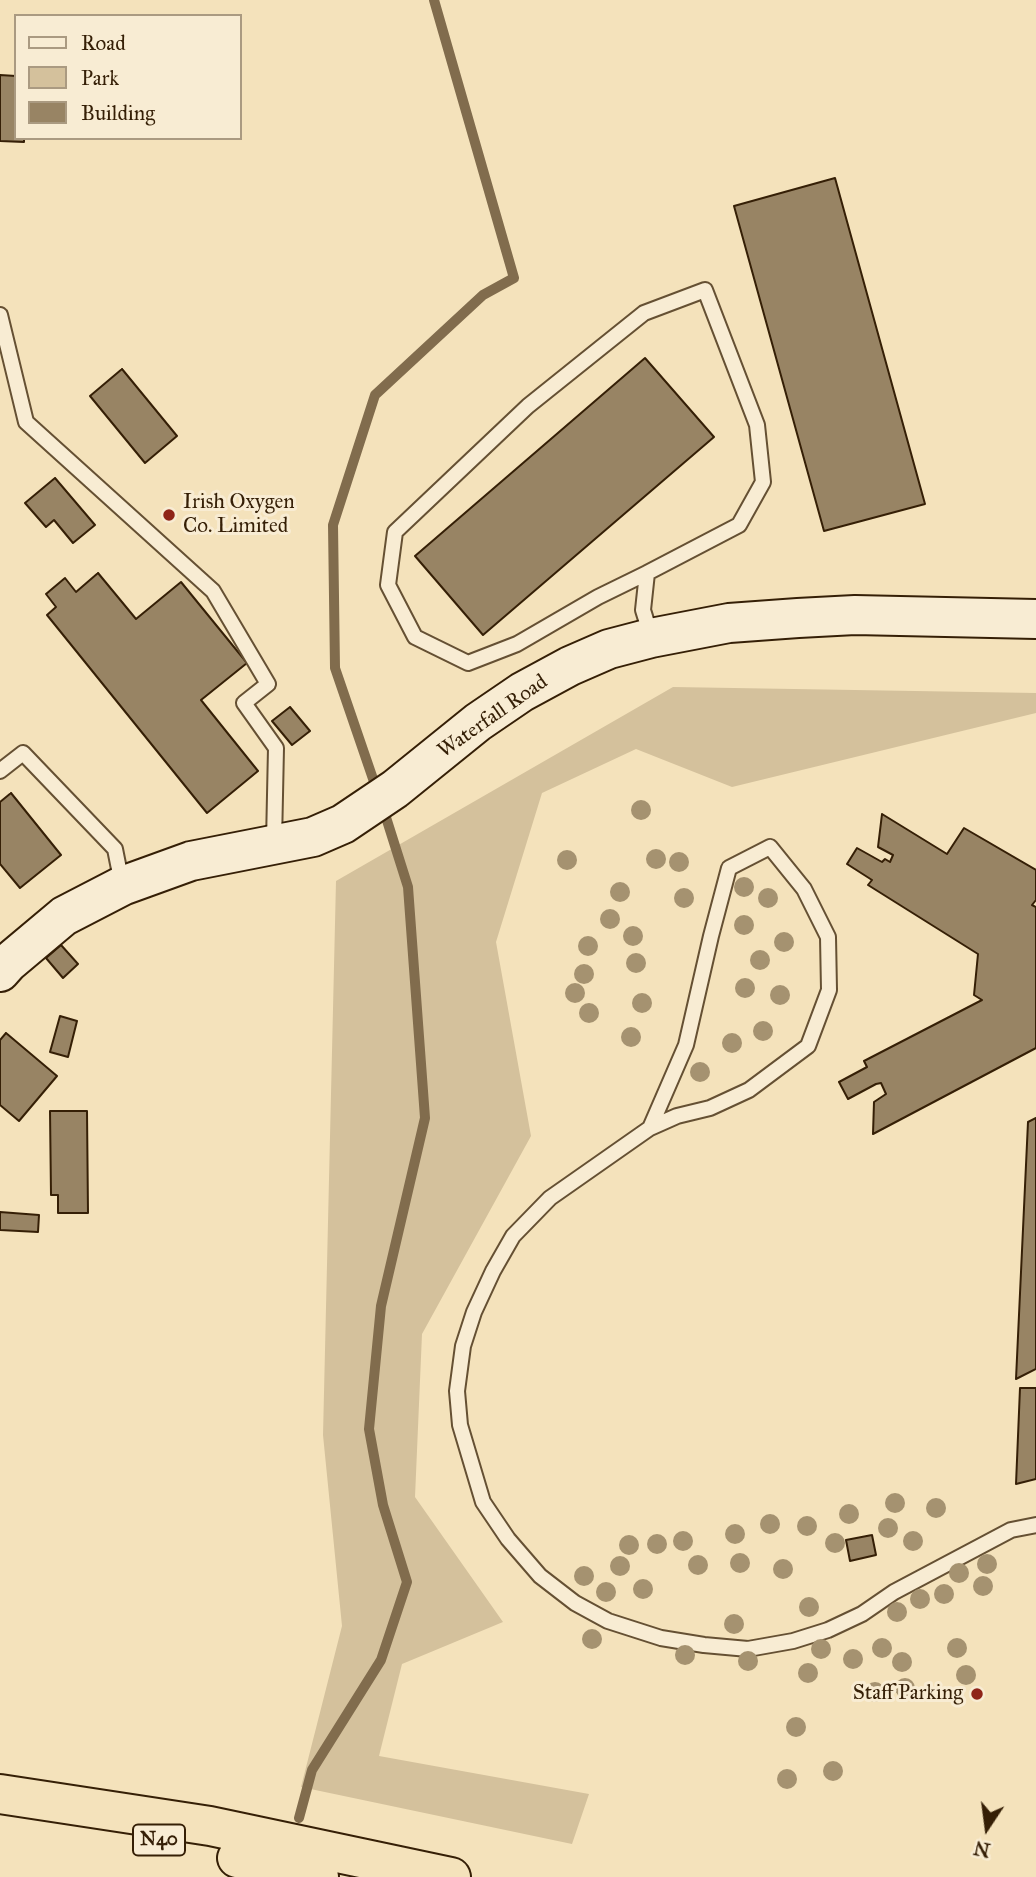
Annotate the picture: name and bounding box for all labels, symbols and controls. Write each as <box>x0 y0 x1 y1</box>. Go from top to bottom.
legend <box>14 14 242 140</box>
text: Road <box>81 30 126 56</box>
text: Park <box>81 65 119 91</box>
text: Building <box>81 100 155 126</box>
place label: Irish Oxygen Co. Limited <box>183 490 295 540</box>
marker: Irish Oxygen Co. Limited <box>161 507 177 523</box>
street label: Waterfall Road <box>433 670 553 764</box>
place label: Staff Parking <box>853 1681 963 1707</box>
marker: Staff Parking <box>969 1686 985 1702</box>
north arrow <box>952 1793 1022 1863</box>
road number: N40 <box>133 1824 185 1856</box>
text: N <box>972 1836 993 1862</box>

